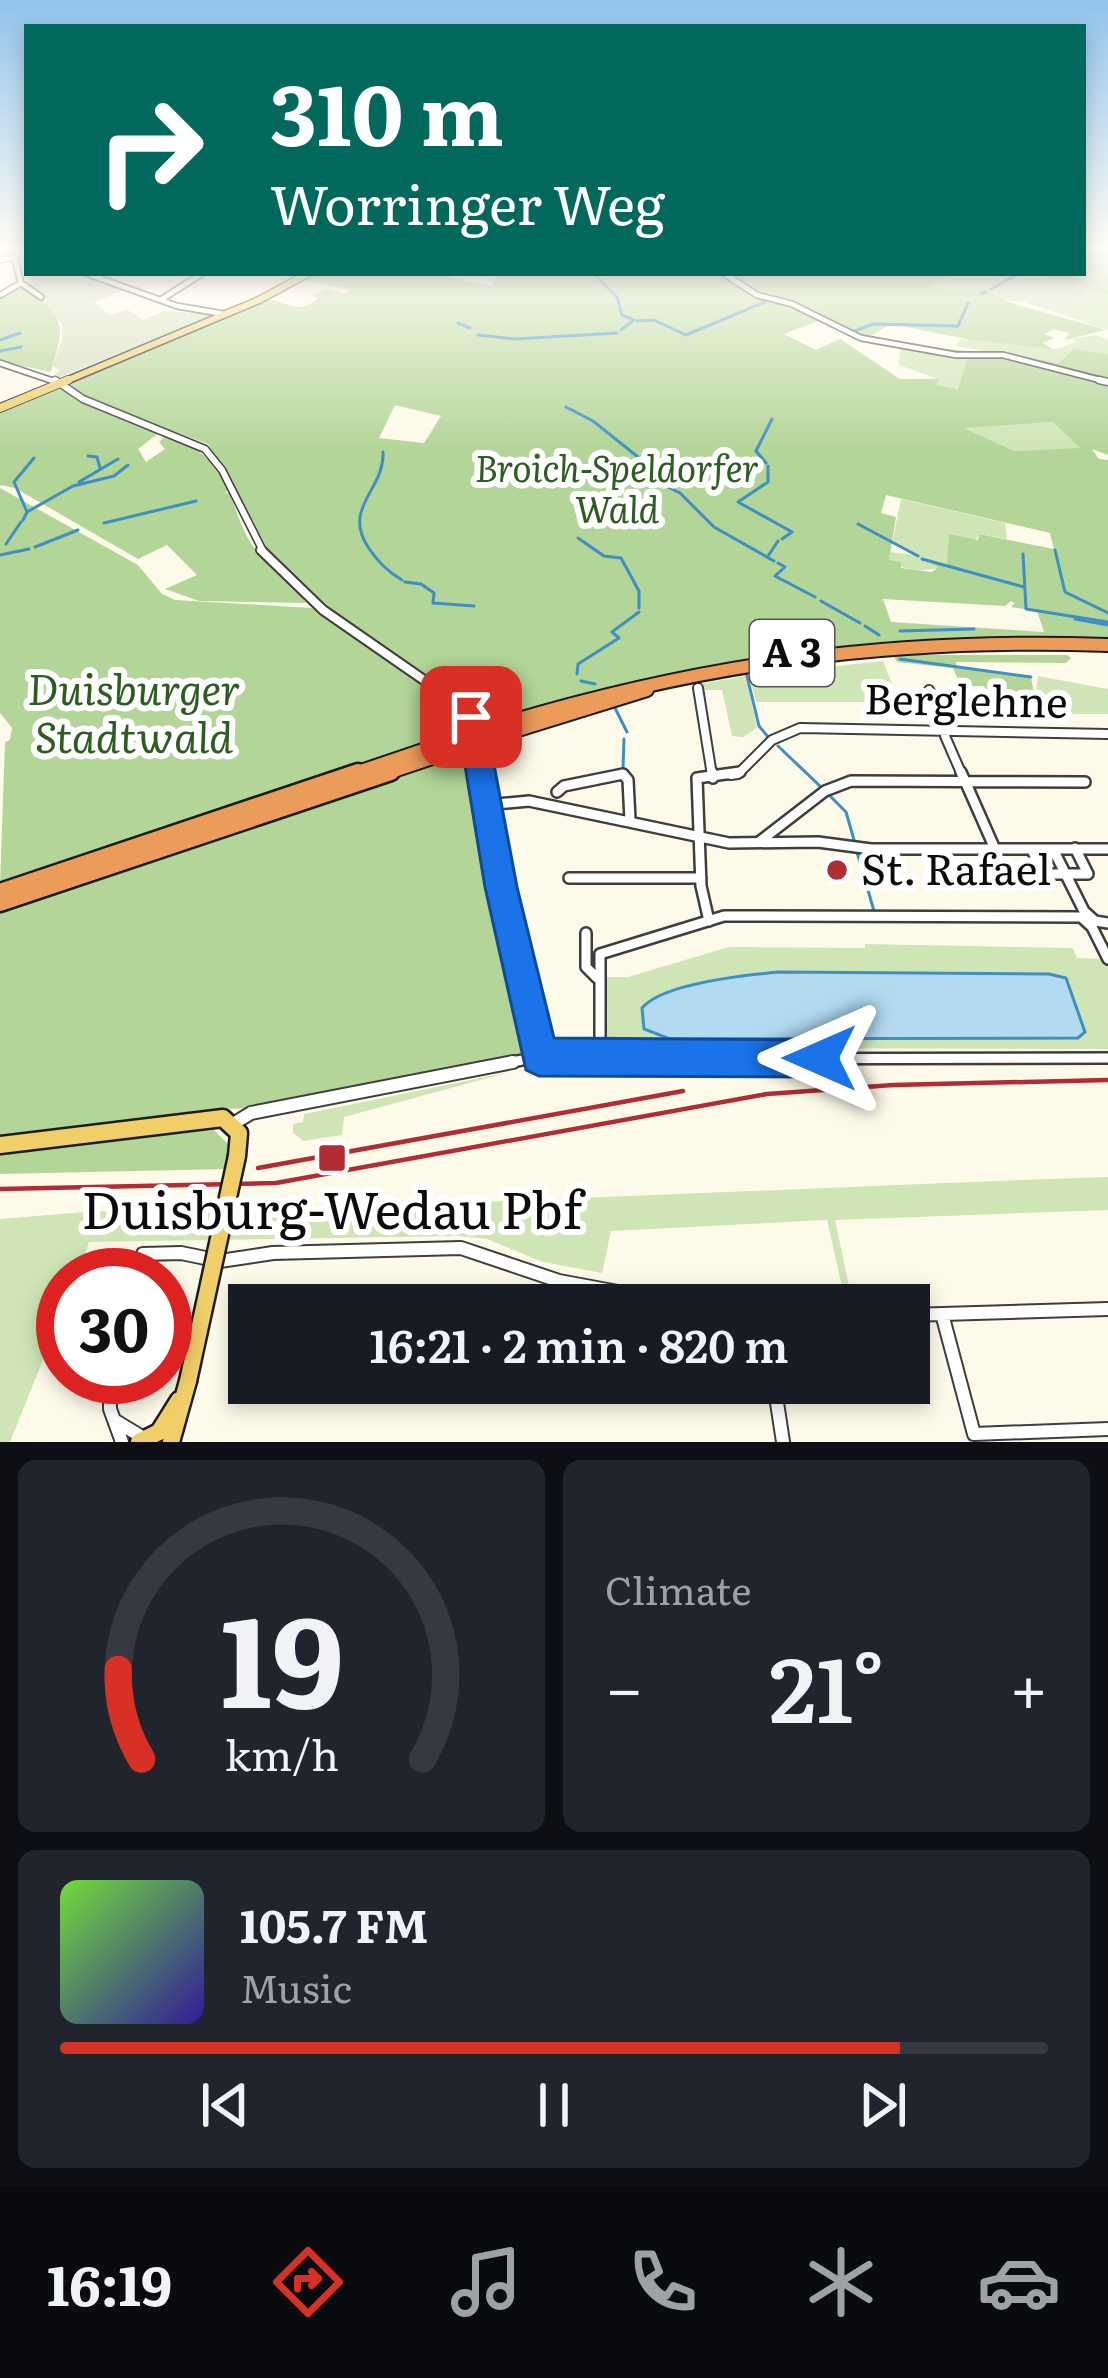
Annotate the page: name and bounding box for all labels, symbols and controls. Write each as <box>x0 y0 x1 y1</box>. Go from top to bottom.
text: 310 m <box>270 47 504 172</box>
icon: right <box>72 72 228 228</box>
text: Worringer Weg <box>270 161 665 242</box>
park label: Broich-Speldorfer Wald <box>475 440 759 534</box>
road number: A 3 <box>750 620 834 686</box>
park label: Duisburger Stadtwald <box>27 656 241 766</box>
street label: Berglehne <box>864 665 1068 731</box>
pin <box>420 666 522 768</box>
icon: arrive <box>438 684 504 750</box>
place label: St. Rafael <box>861 836 1051 898</box>
marker: St. Rafael <box>824 857 850 883</box>
position arrow <box>757 995 883 1121</box>
marker: Duisburg-Wedau Pbf <box>316 1142 348 1174</box>
place label: Duisburg-Wedau Pbf <box>82 1169 587 1245</box>
speed limit sign: 30 <box>36 1248 192 1404</box>
text: 16:21 · 2 min · 820 m <box>369 1310 789 1377</box>
text: Climate <box>605 1559 751 1617</box>
text: 19 <box>220 1561 343 1746</box>
text: 21° <box>769 1617 884 1751</box>
text: − <box>605 1635 643 1733</box>
text: + <box>1010 1635 1048 1733</box>
text: km/h <box>224 1721 339 1784</box>
text: 105.7 FM <box>240 1890 428 1957</box>
text: Music <box>240 1957 352 2015</box>
icon: previous <box>192 2072 258 2138</box>
icon: pause <box>521 2072 587 2138</box>
icon: next <box>850 2072 916 2138</box>
icon: directions <box>266 2240 350 2324</box>
icon: music <box>444 2240 528 2324</box>
icon: phone <box>621 2240 705 2324</box>
icon: climate <box>799 2240 883 2324</box>
icon: car <box>977 2240 1061 2324</box>
text: 16:19 <box>47 2242 172 2323</box>

